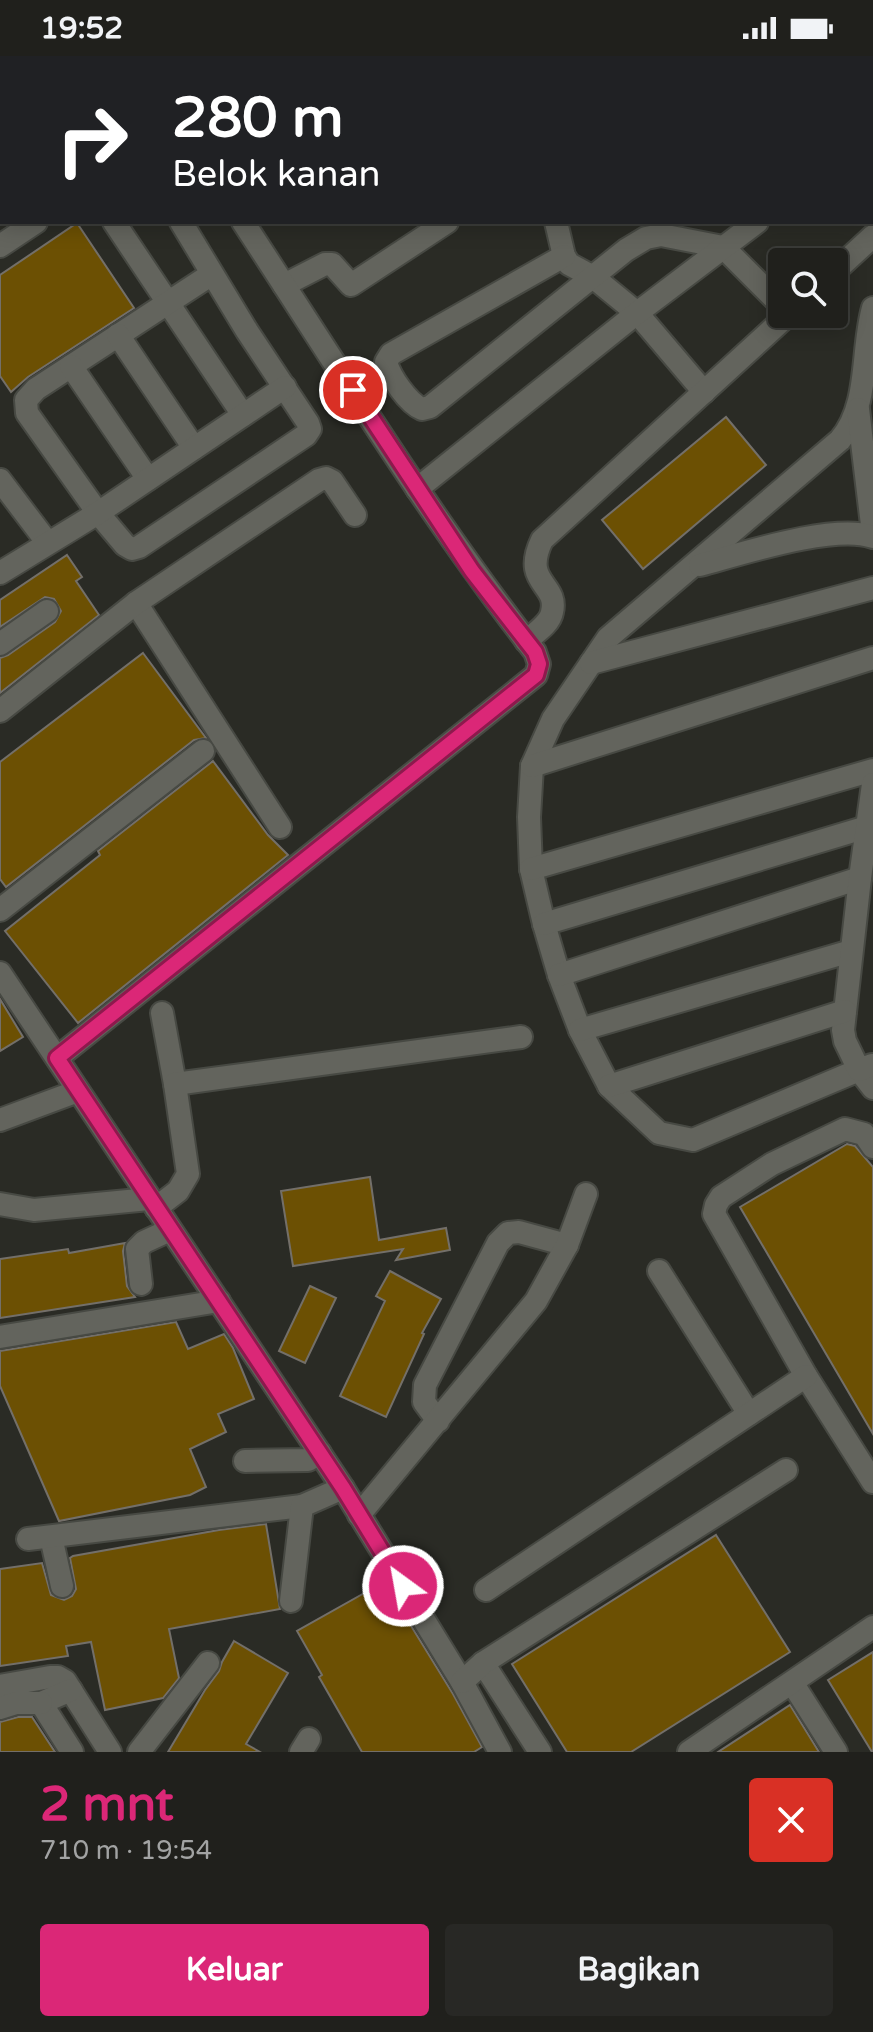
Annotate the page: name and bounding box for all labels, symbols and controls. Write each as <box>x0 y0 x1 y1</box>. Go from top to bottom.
text: 19:52 <box>40 10 123 47</box>
text: 280 m <box>172 85 343 152</box>
icon: right <box>40 88 144 192</box>
text: Belok kanan <box>172 153 381 196</box>
map controls <box>768 248 848 328</box>
button: search <box>768 248 848 328</box>
pin <box>319 356 387 424</box>
icon: arrive <box>331 368 375 412</box>
position arrow <box>361 1544 445 1628</box>
text: 2 mnt <box>40 1776 174 1834</box>
button: close <box>749 1778 833 1862</box>
text: 710 m · 19:54 <box>40 1835 212 1866</box>
button: Keluar <box>40 1924 429 2016</box>
button: Bagikan <box>445 1924 833 2016</box>

